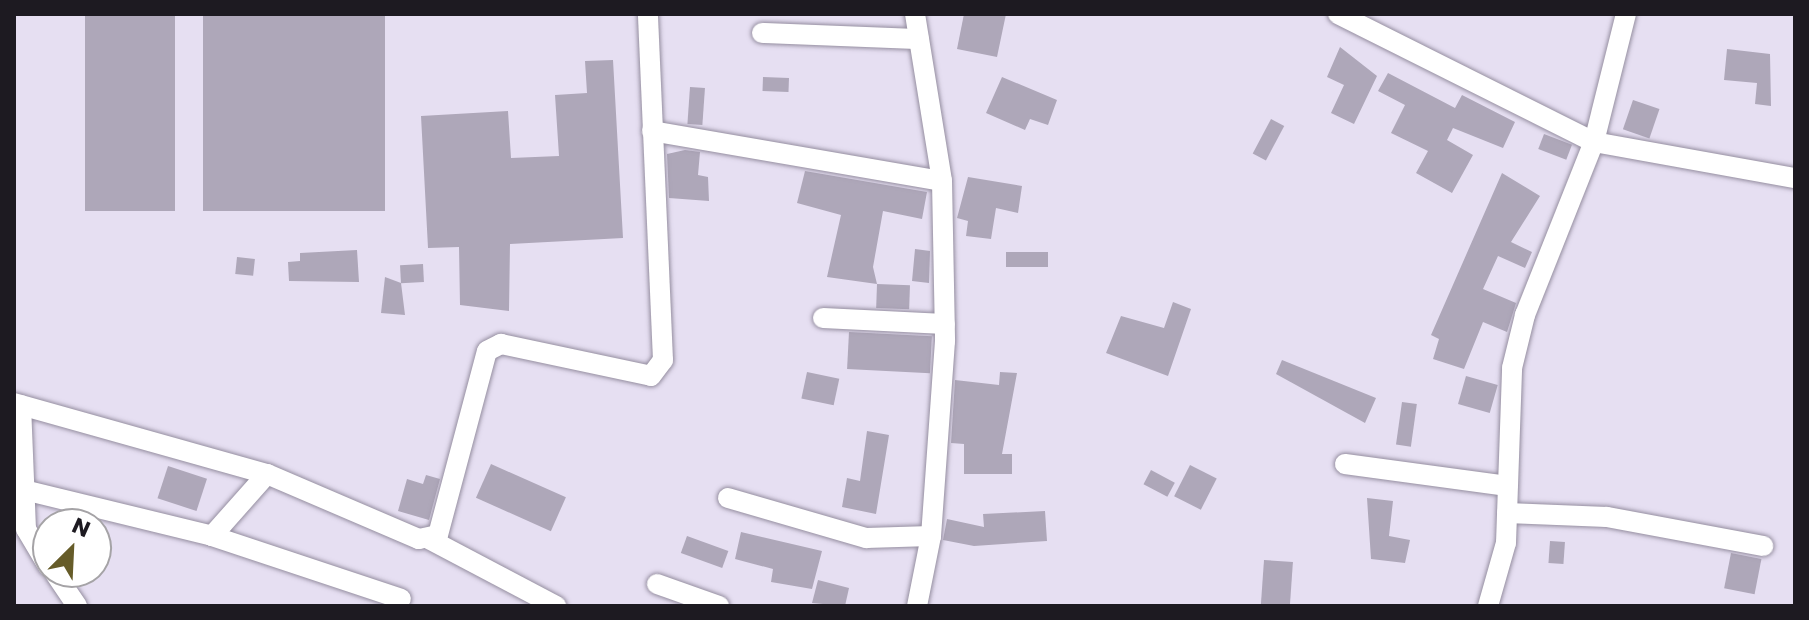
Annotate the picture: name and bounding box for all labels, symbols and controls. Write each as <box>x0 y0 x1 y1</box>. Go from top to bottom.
north arrow <box>32 508 112 588</box>
text: N <box>67 510 95 545</box>

